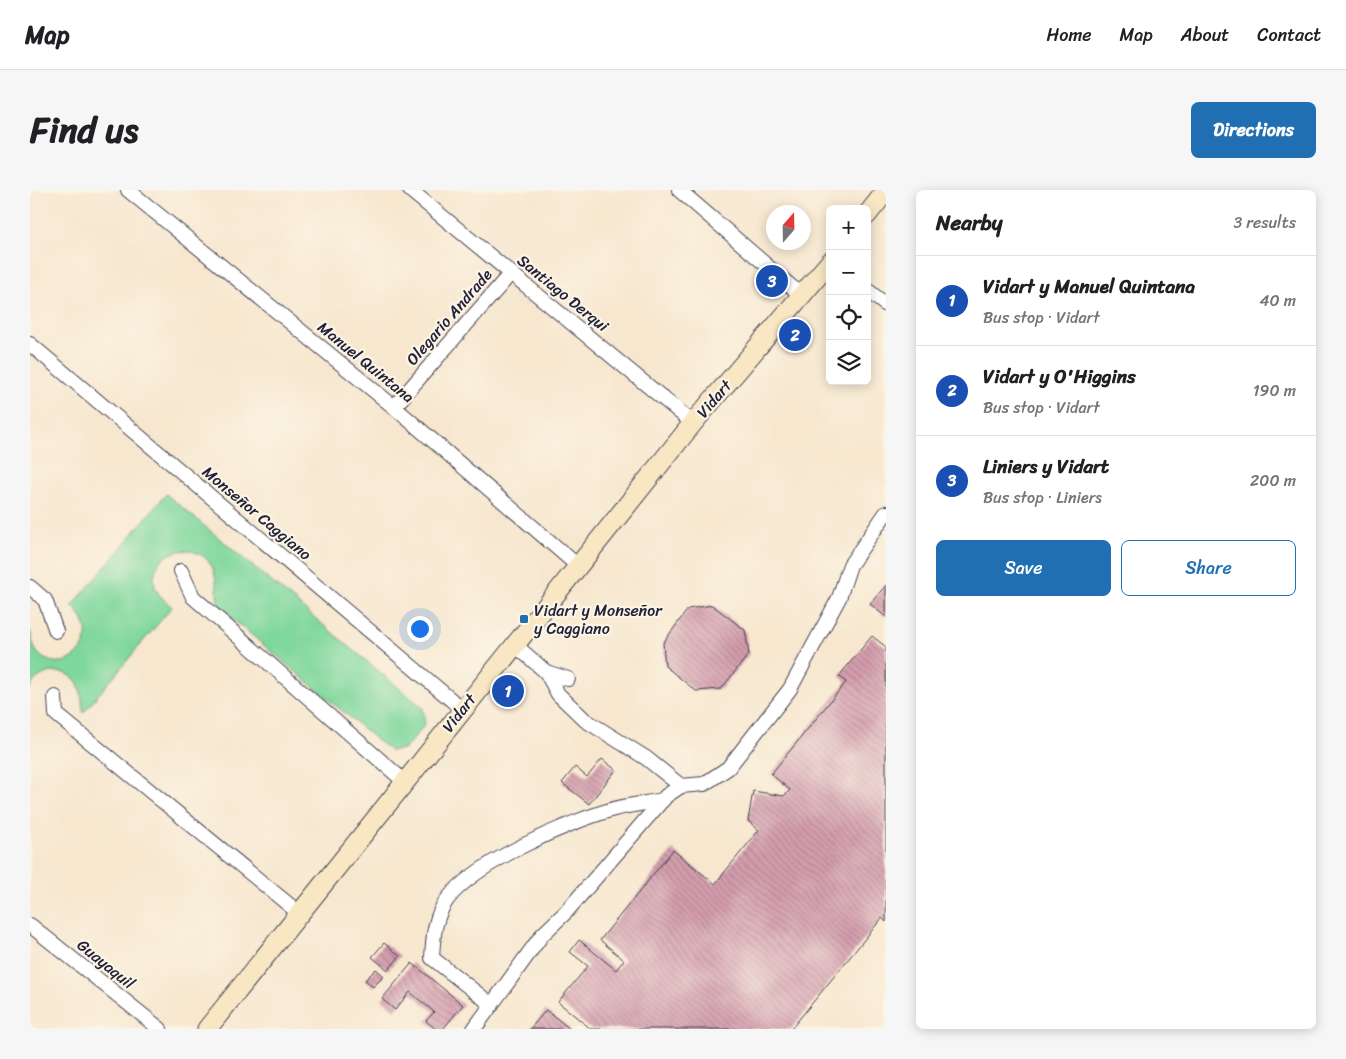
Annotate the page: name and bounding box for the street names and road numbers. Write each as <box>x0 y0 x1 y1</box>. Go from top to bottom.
street label: Santiago Derqui <box>510 247 616 340</box>
street label: Olegario Andrade <box>398 262 500 372</box>
street label: Manuel Quintana <box>311 313 421 411</box>
street label: Vidart <box>689 373 740 425</box>
street label: Monseñor Caggiano <box>196 458 318 568</box>
street label: Vidart <box>434 687 484 739</box>
street label: Guayaquil <box>70 931 142 997</box>

